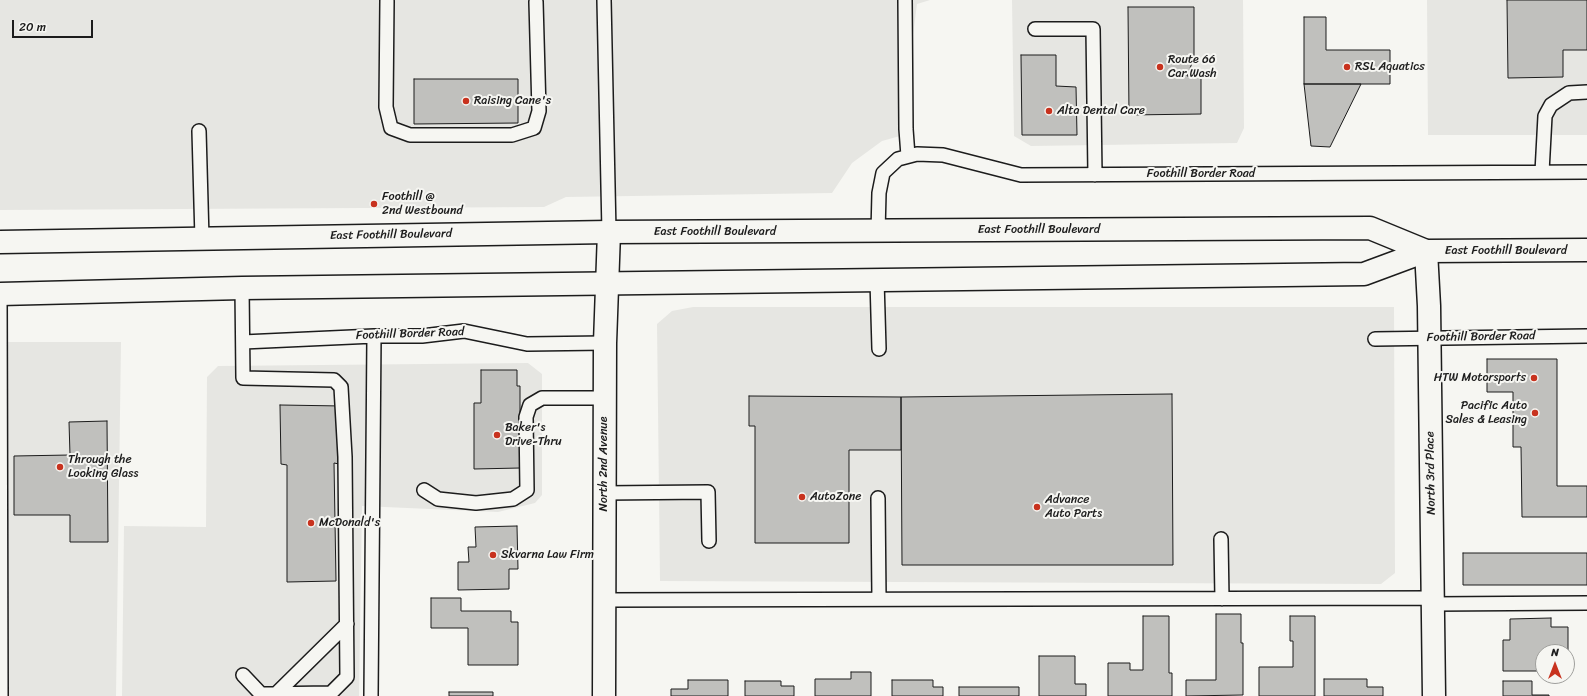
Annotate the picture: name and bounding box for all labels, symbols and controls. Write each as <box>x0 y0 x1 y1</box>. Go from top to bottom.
scale bar <box>14 12 95 38</box>
text: 20 m <box>19 16 46 38</box>
place label: Route 66 Car Wash <box>1168 53 1217 81</box>
place label: RSL Aquatics <box>1355 60 1425 74</box>
marker: Route 66 Car Wash <box>1155 62 1165 72</box>
marker: RSL Aquatics <box>1342 62 1352 72</box>
place label: Raising Cane's <box>474 94 551 108</box>
marker: Raising Cane's <box>461 96 471 106</box>
place label: Alta Dental Care <box>1057 104 1145 118</box>
marker: Alta Dental Care <box>1044 106 1054 116</box>
street label: Foothill Border Road <box>1147 167 1255 181</box>
place label: Foothill @ 2nd Westbound <box>382 190 463 218</box>
marker: Foothill @ 2nd Westbound <box>369 199 379 209</box>
street label: East Foothill Boulevard <box>978 223 1100 237</box>
street label: East Foothill Boulevard <box>654 225 776 239</box>
street label: East Foothill Boulevard <box>330 227 452 243</box>
street label: East Foothill Boulevard <box>1445 244 1567 258</box>
street label: Foothill Border Road <box>356 325 464 343</box>
street label: Foothill Border Road <box>1427 329 1535 345</box>
place label: HTW Motorsports <box>1434 371 1526 385</box>
marker: HTW Motorsports <box>1529 373 1539 383</box>
place label: Pacific Auto Sales & Leasing <box>1445 399 1527 427</box>
marker: Pacific Auto Sales & Leasing <box>1530 408 1540 418</box>
street label: North 2nd Avenue <box>597 416 611 512</box>
place label: Baker's Drive-Thru <box>505 421 562 449</box>
marker: Baker's Drive-Thru <box>492 430 502 440</box>
street label: North 3rd Place <box>1423 431 1439 515</box>
place label: Through the Looking Glass <box>68 453 138 481</box>
marker: Through the Looking Glass <box>55 462 65 472</box>
place label: AutoZone <box>810 490 861 504</box>
marker: AutoZone <box>797 492 807 502</box>
place label: Advance Auto Parts <box>1045 493 1102 521</box>
marker: Advance Auto Parts <box>1032 502 1042 512</box>
place label: McDonald's <box>319 516 380 530</box>
marker: McDonald's <box>306 518 316 528</box>
place label: Skvarna Law Firm <box>501 548 594 562</box>
marker: Skvarna Law Firm <box>488 550 498 560</box>
text: N <box>1551 643 1559 662</box>
north arrow <box>1535 644 1575 684</box>

